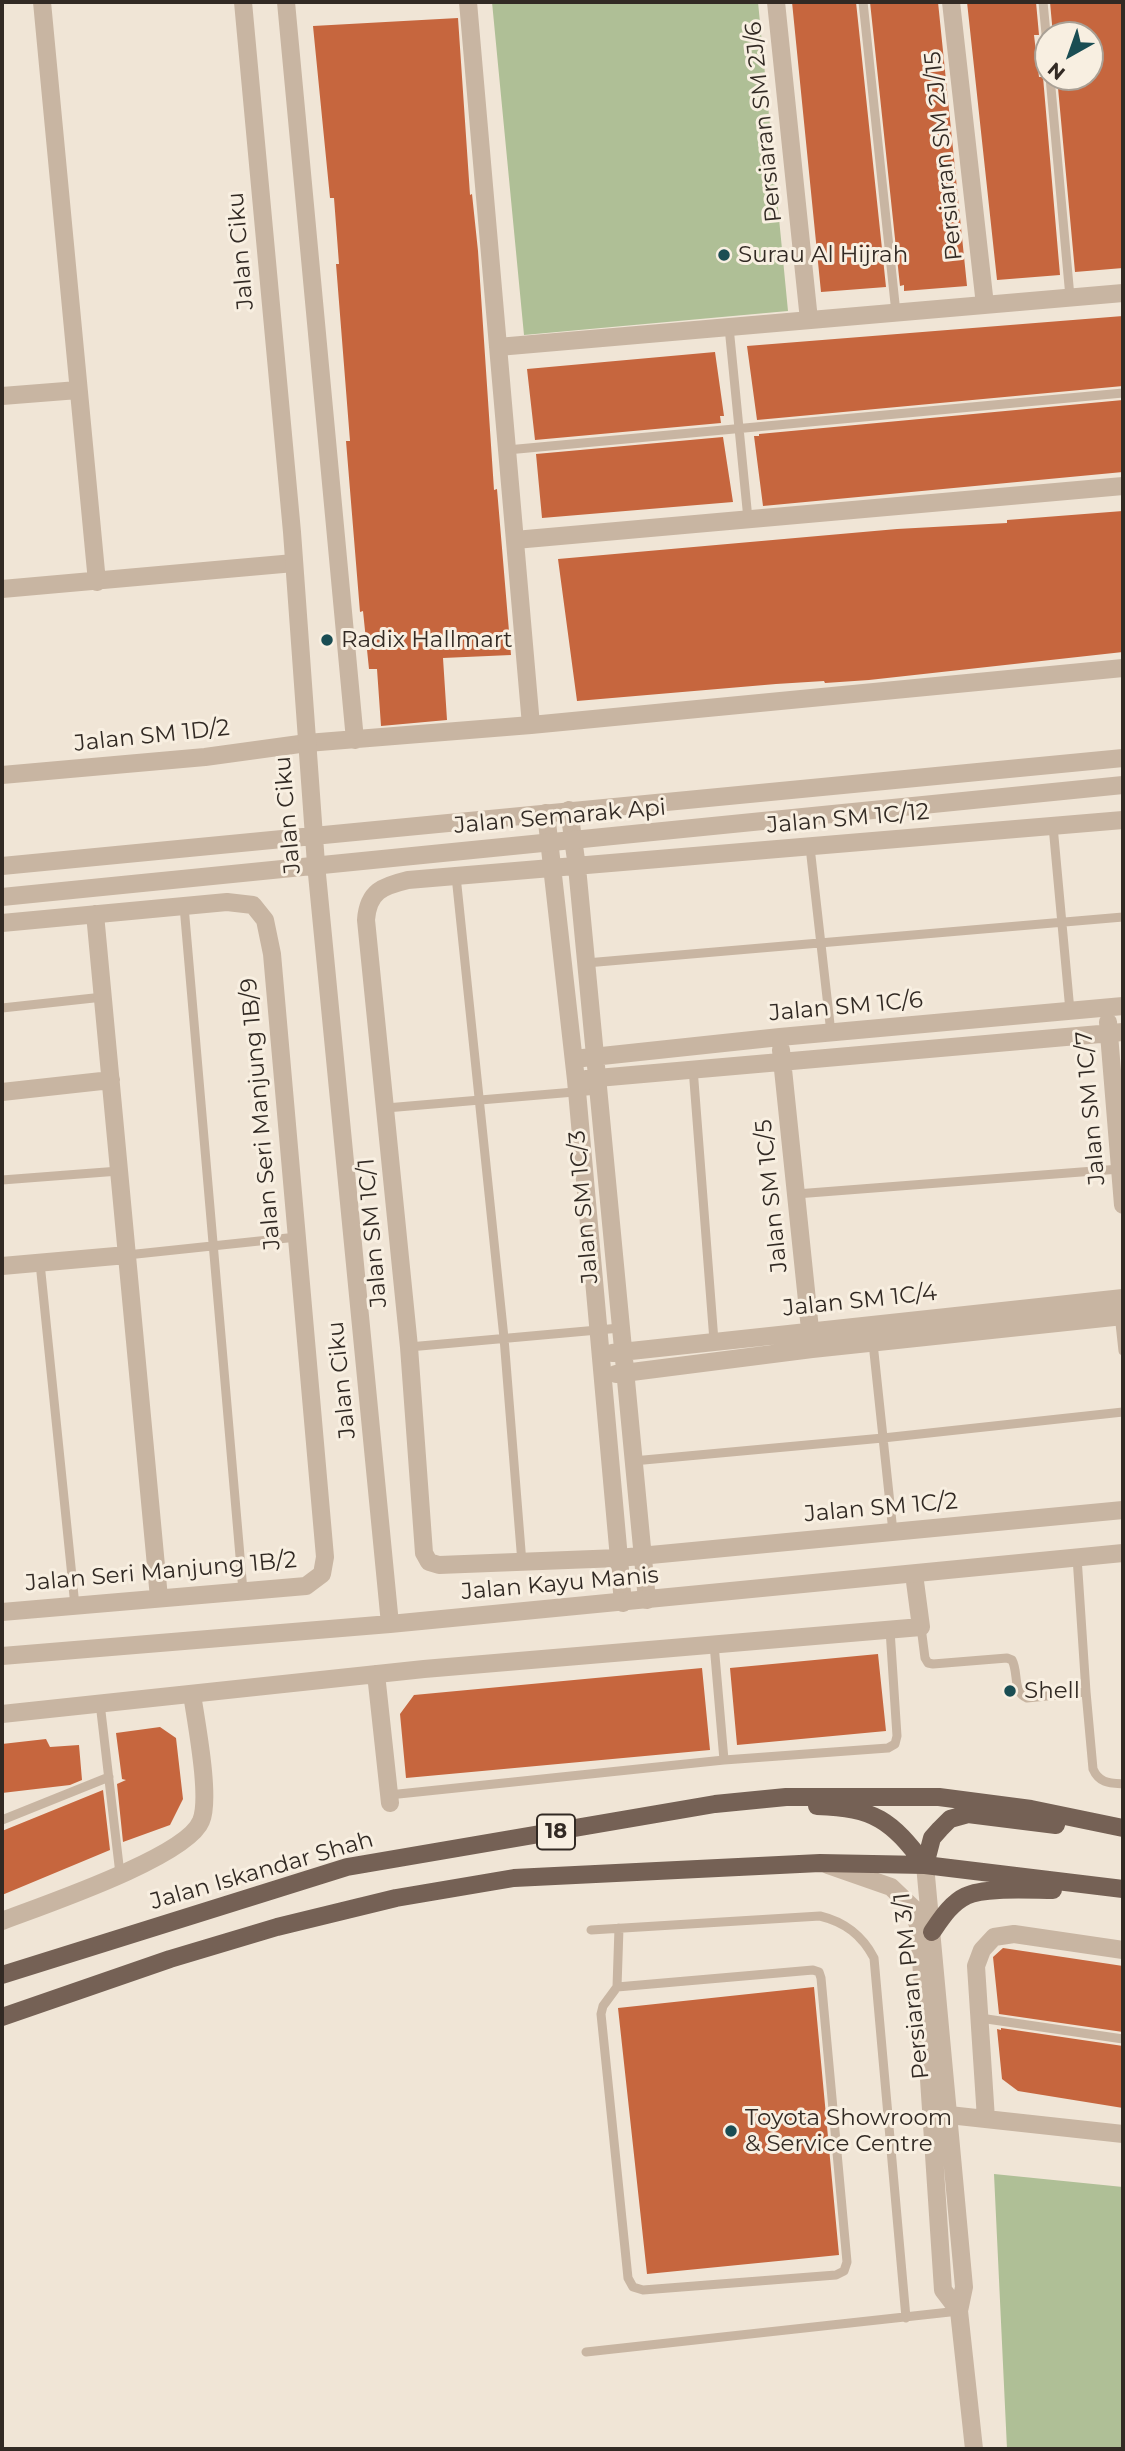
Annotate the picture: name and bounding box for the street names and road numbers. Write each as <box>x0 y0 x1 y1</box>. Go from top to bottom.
street label: Persiaran SM 2J/6 <box>740 20 788 224</box>
street label: Persiaran SM 2J/15 <box>919 50 969 262</box>
street label: Jalan Ciku <box>222 191 260 311</box>
street label: Jalan SM 1D/2 <box>73 714 231 758</box>
street label: Jalan Ciku <box>269 755 307 875</box>
street label: Jalan Semarak Api <box>453 794 667 840</box>
street label: Jalan SM 1C/12 <box>766 798 930 840</box>
street label: Jalan Seri Manjung 1B/9 <box>235 977 287 1251</box>
street label: Jalan SM 1C/6 <box>768 987 924 1027</box>
street label: Jalan SM 1C/7 <box>1071 1030 1111 1186</box>
street label: Jalan SM 1C/5 <box>750 1118 794 1274</box>
street label: Jalan SM 1C/3 <box>564 1129 604 1285</box>
street label: Jalan SM 1C/1 <box>353 1157 393 1309</box>
street label: Jalan SM 1C/4 <box>782 1279 938 1323</box>
street label: Jalan Ciku <box>322 1320 362 1440</box>
street label: Jalan SM 1C/2 <box>803 1488 959 1528</box>
street label: Jalan Seri Manjung 1B/2 <box>24 1546 298 1598</box>
street label: Jalan Kayu Manis <box>460 1562 660 1606</box>
road number: 18 <box>537 1814 575 1850</box>
street label: Jalan Iskandar Shah <box>147 1826 377 1916</box>
street label: Persiaran PM 3/1 <box>888 1891 936 2081</box>

